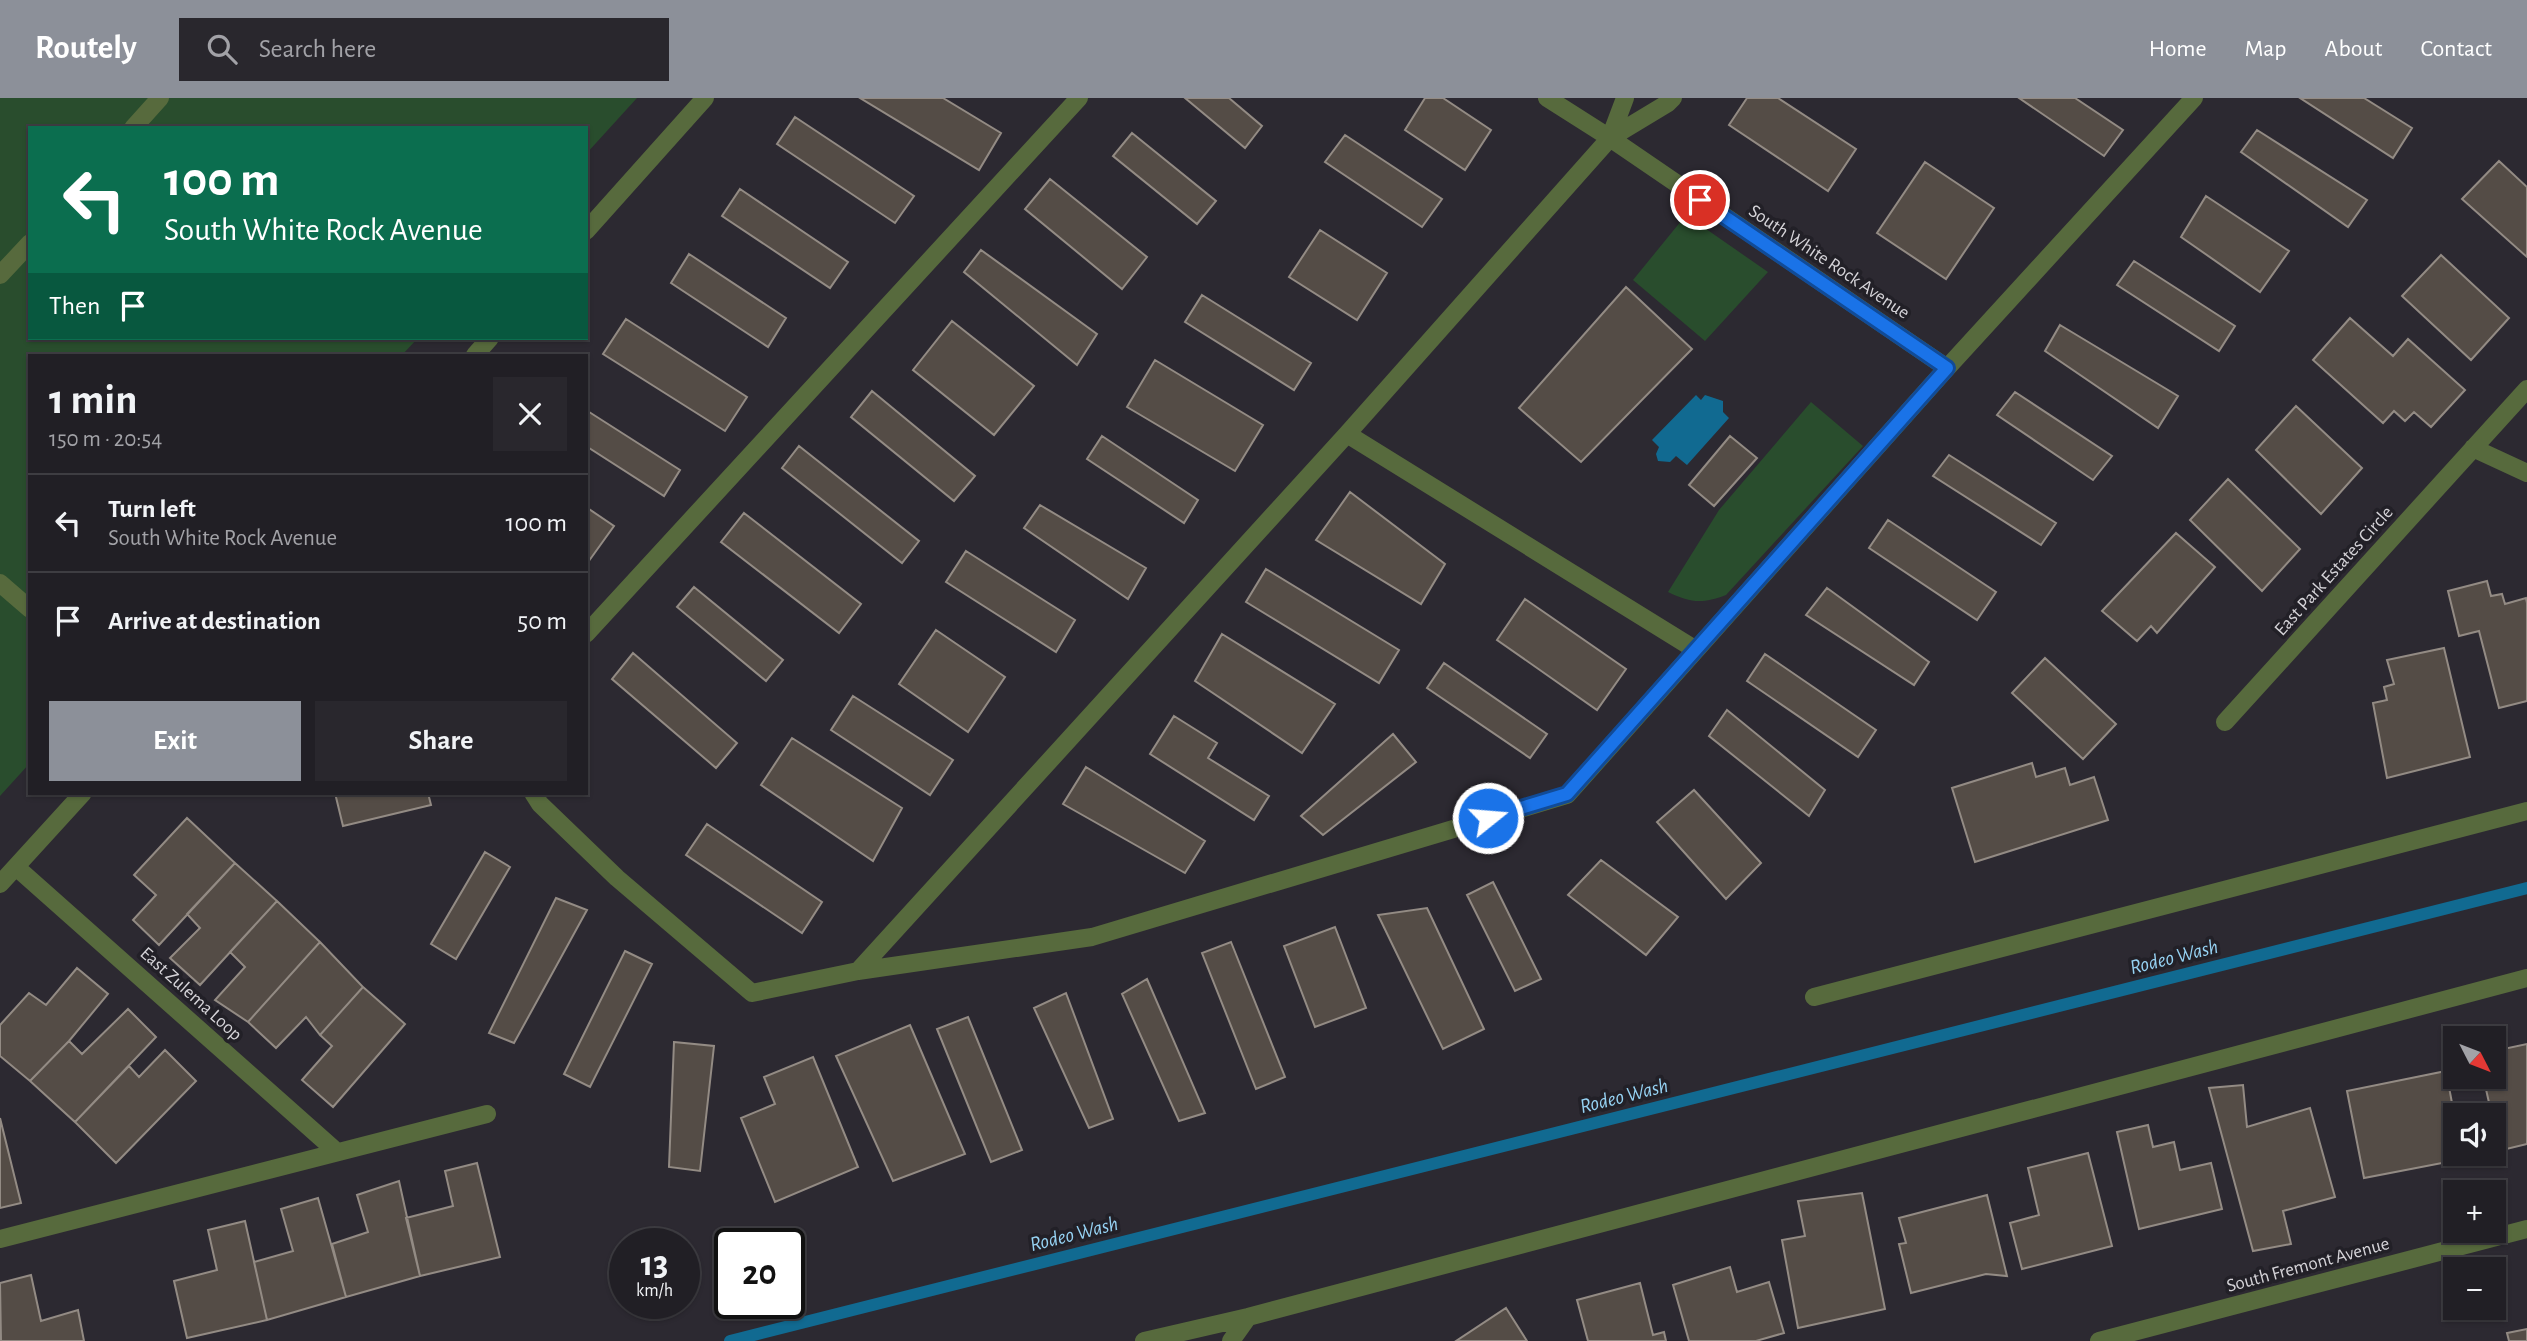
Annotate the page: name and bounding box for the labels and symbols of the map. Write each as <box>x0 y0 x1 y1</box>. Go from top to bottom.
pin <box>1670 170 1730 230</box>
street label: South White Rock Avenue <box>1745 201 1913 323</box>
street label: East Park Estates Circle <box>2271 503 2397 639</box>
position arrow <box>1451 781 1525 855</box>
water label: Rodeo Wash <box>2128 936 2220 978</box>
street label: East Zulema Loop <box>136 944 246 1044</box>
north arrow <box>2443 1026 2506 1088</box>
water label: Rodeo Wash <box>1578 1075 1670 1117</box>
water label: Rodeo Wash <box>1028 1213 1120 1255</box>
speed limit sign: 20 <box>714 1228 805 1319</box>
street label: South Fremont Avenue <box>2224 1234 2392 1296</box>

